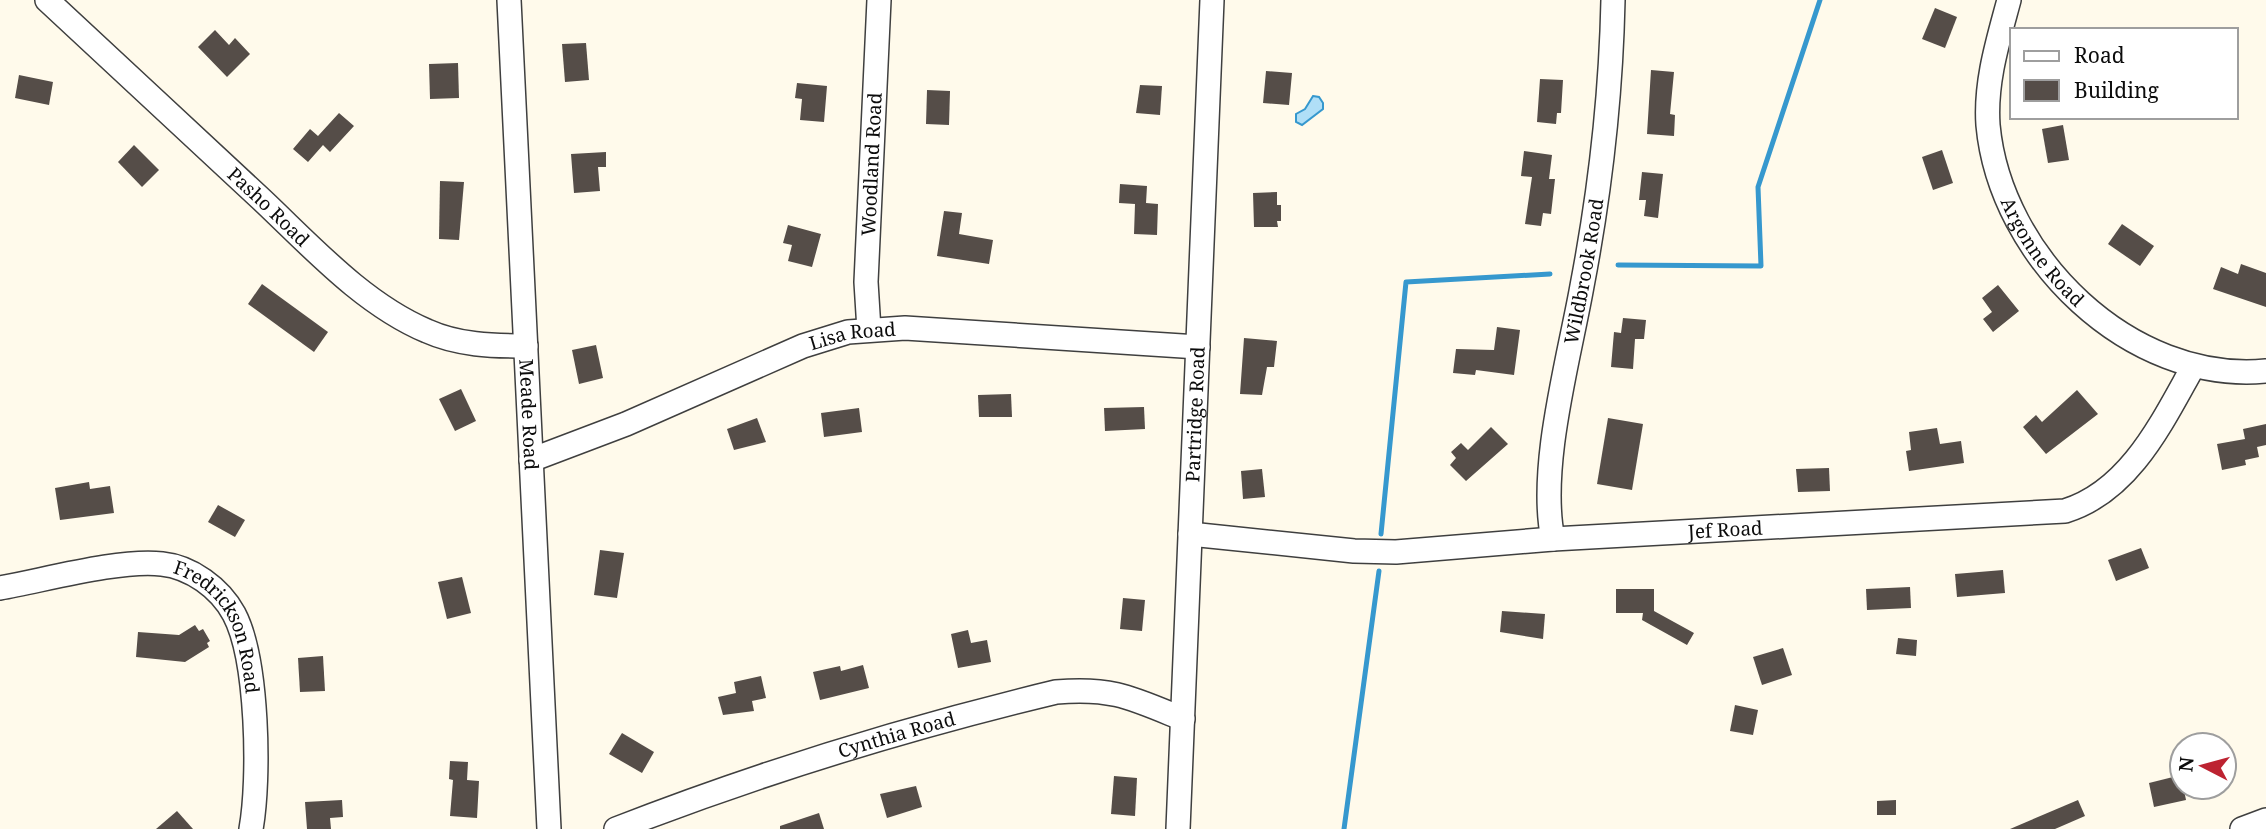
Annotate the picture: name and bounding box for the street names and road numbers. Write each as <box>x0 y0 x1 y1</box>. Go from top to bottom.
street label: Woodland Road <box>855 92 888 237</box>
street label: Pasho Road <box>222 161 316 252</box>
street label: Argonne Road <box>1995 193 2090 313</box>
street label: Wildbrook Road <box>1558 196 1610 346</box>
street label: Lisa Road <box>806 316 897 356</box>
street label: Partridge Road <box>1179 346 1211 483</box>
street label: Meade Road <box>513 358 545 471</box>
street label: Jef Road <box>1686 515 1764 545</box>
street label: Fredrickson Road <box>170 554 266 695</box>
street label: Cynthia Road <box>835 705 958 764</box>

